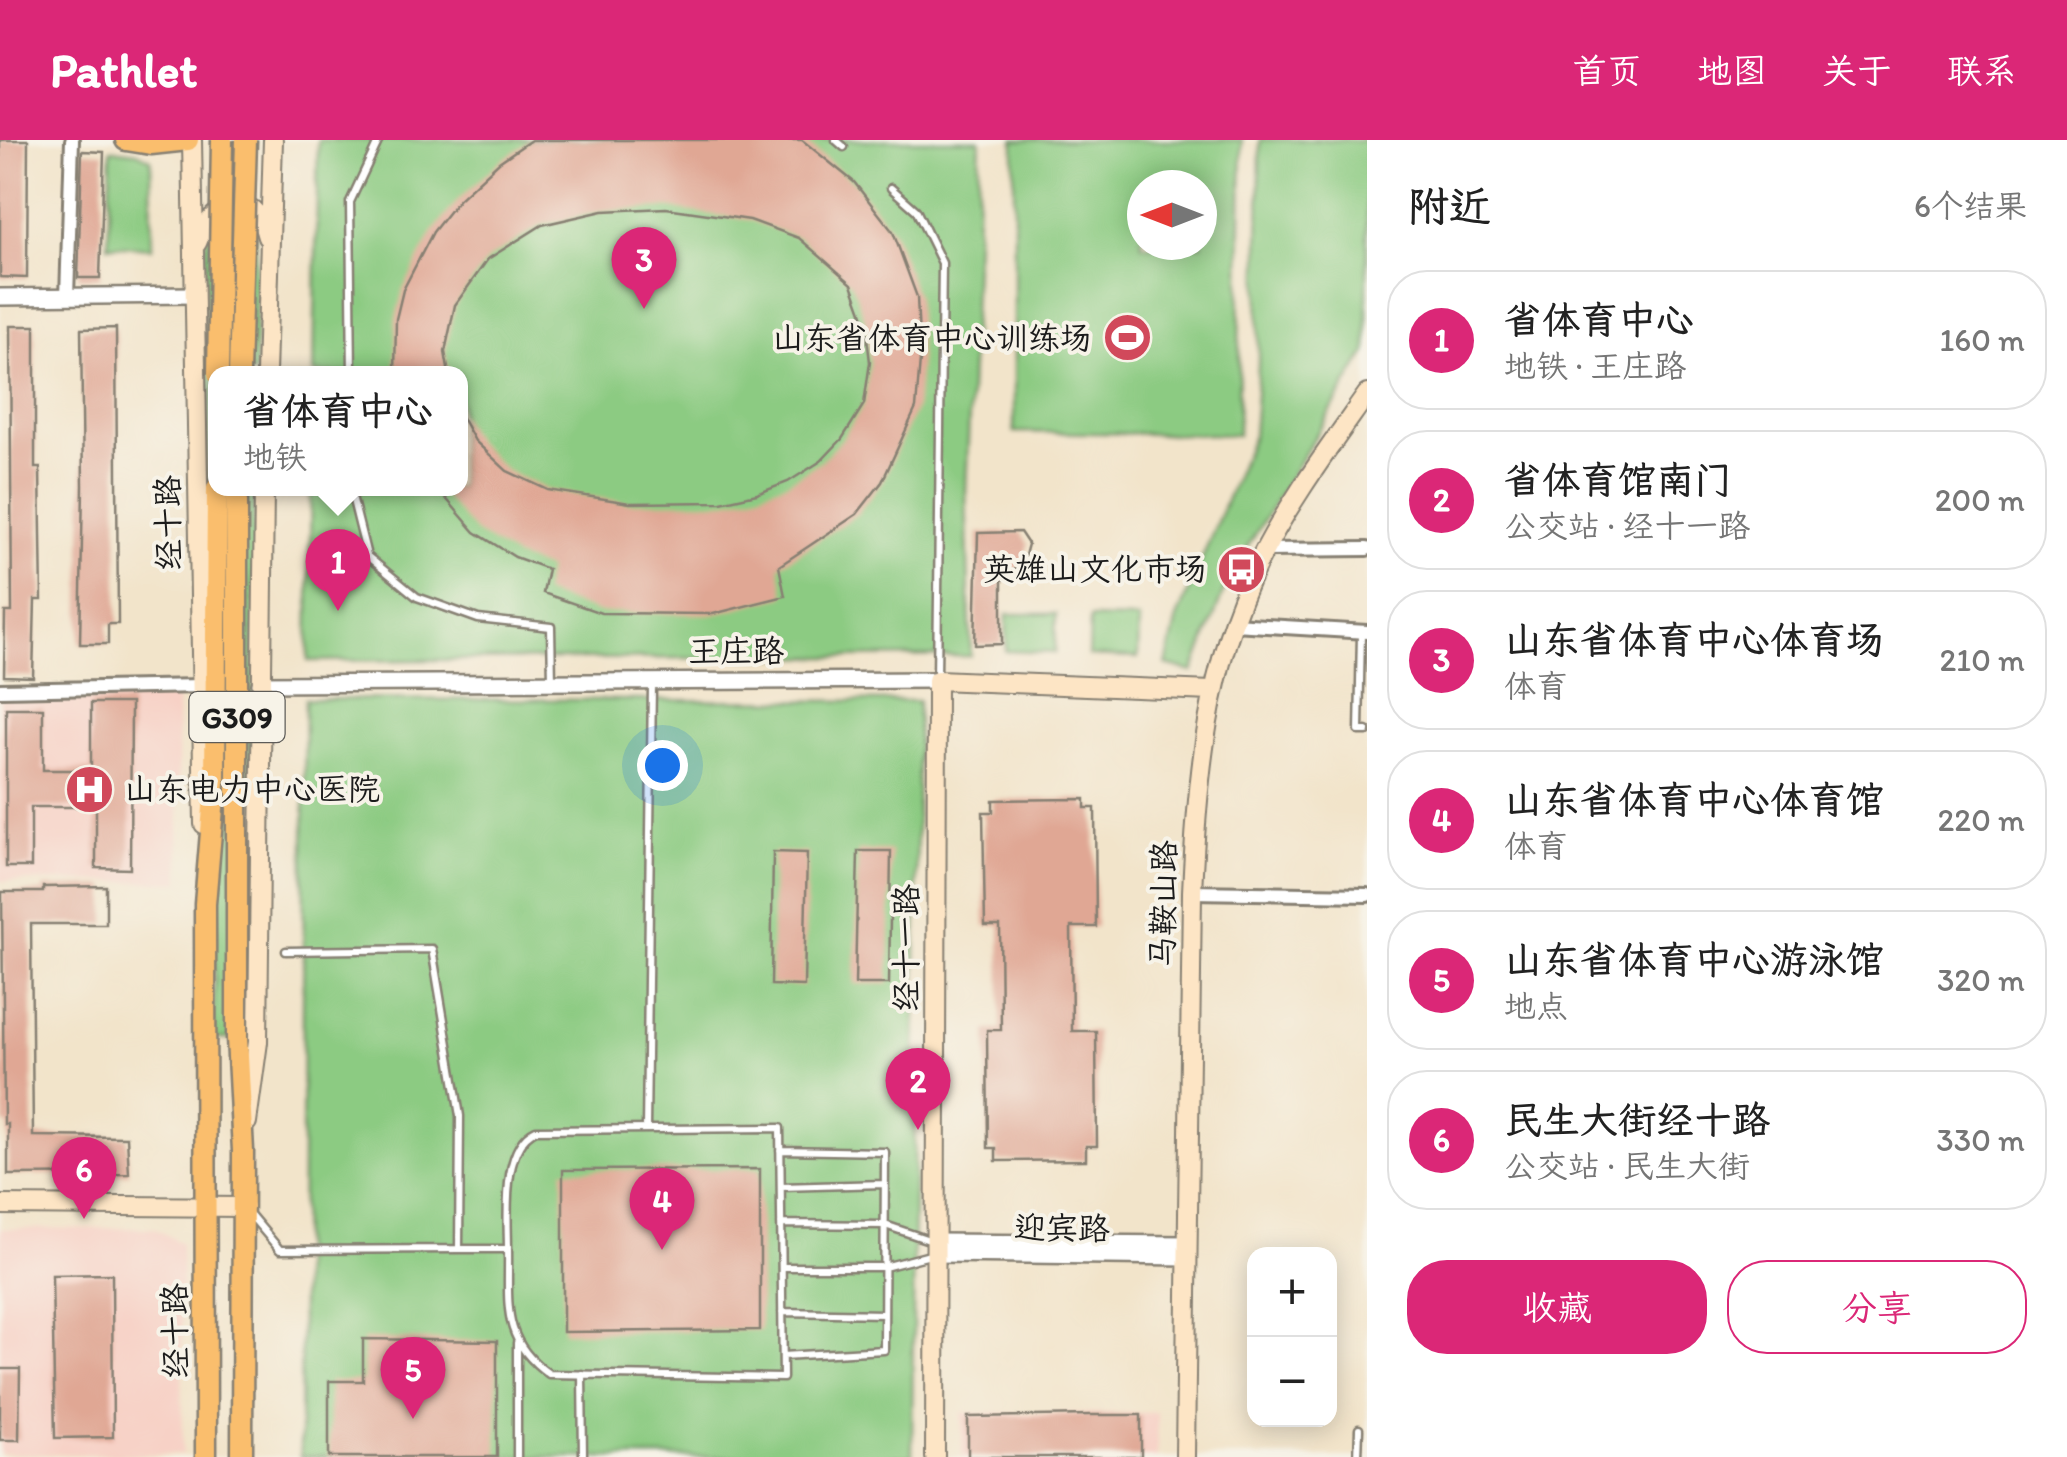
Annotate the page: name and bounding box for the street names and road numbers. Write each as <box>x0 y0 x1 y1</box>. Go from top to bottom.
street label: 经十路 <box>148 475 188 571</box>
street label: 王庄路 <box>688 632 784 670</box>
road number: G309 <box>190 692 284 742</box>
street label: 马鞍山路 <box>1143 840 1183 968</box>
street label: 经十一路 <box>887 884 925 1012</box>
street label: 迎宾路 <box>1014 1208 1110 1248</box>
street label: 经十路 <box>155 1283 195 1379</box>

